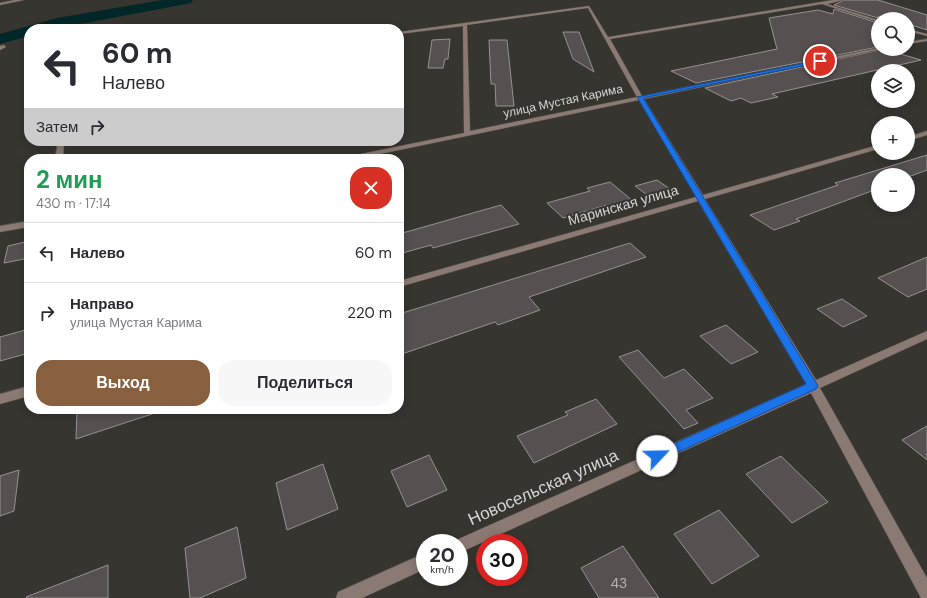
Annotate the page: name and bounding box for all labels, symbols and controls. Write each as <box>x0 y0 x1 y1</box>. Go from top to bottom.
map controls <box>871 12 915 212</box>
button: search <box>871 12 915 56</box>
text: 60 m <box>102 35 172 72</box>
icon: left <box>36 40 88 92</box>
pin <box>803 44 837 78</box>
icon: arrive <box>809 50 831 72</box>
button: layers <box>871 64 915 108</box>
text: Налево <box>102 71 165 95</box>
street label: улица Мустая Карима <box>502 80 625 121</box>
icon: right <box>86 116 108 138</box>
button: + <box>871 116 915 160</box>
text: Затем <box>36 117 78 137</box>
text: 2 мин <box>36 164 103 195</box>
button: close <box>350 167 392 209</box>
button: − <box>871 168 915 212</box>
street label: Маринская улица <box>566 181 680 229</box>
text: 430 m · 17:14 <box>36 195 111 212</box>
icon: left <box>36 242 58 264</box>
text: Налево <box>70 243 125 263</box>
text: 60 m <box>355 243 392 263</box>
text: Направо <box>70 294 134 314</box>
icon: right <box>36 302 58 324</box>
text: 220 m <box>347 303 392 323</box>
text: улица Мустая Карима <box>70 314 202 331</box>
button: Выход <box>36 360 210 406</box>
button: Поделиться <box>218 360 392 406</box>
position arrow <box>636 435 678 477</box>
street label: Новосельская улица <box>464 444 622 530</box>
speed limit sign: 30 <box>476 534 528 586</box>
text: 20 <box>429 542 455 568</box>
text: km/h <box>430 563 454 576</box>
house number: 43 <box>611 574 627 592</box>

